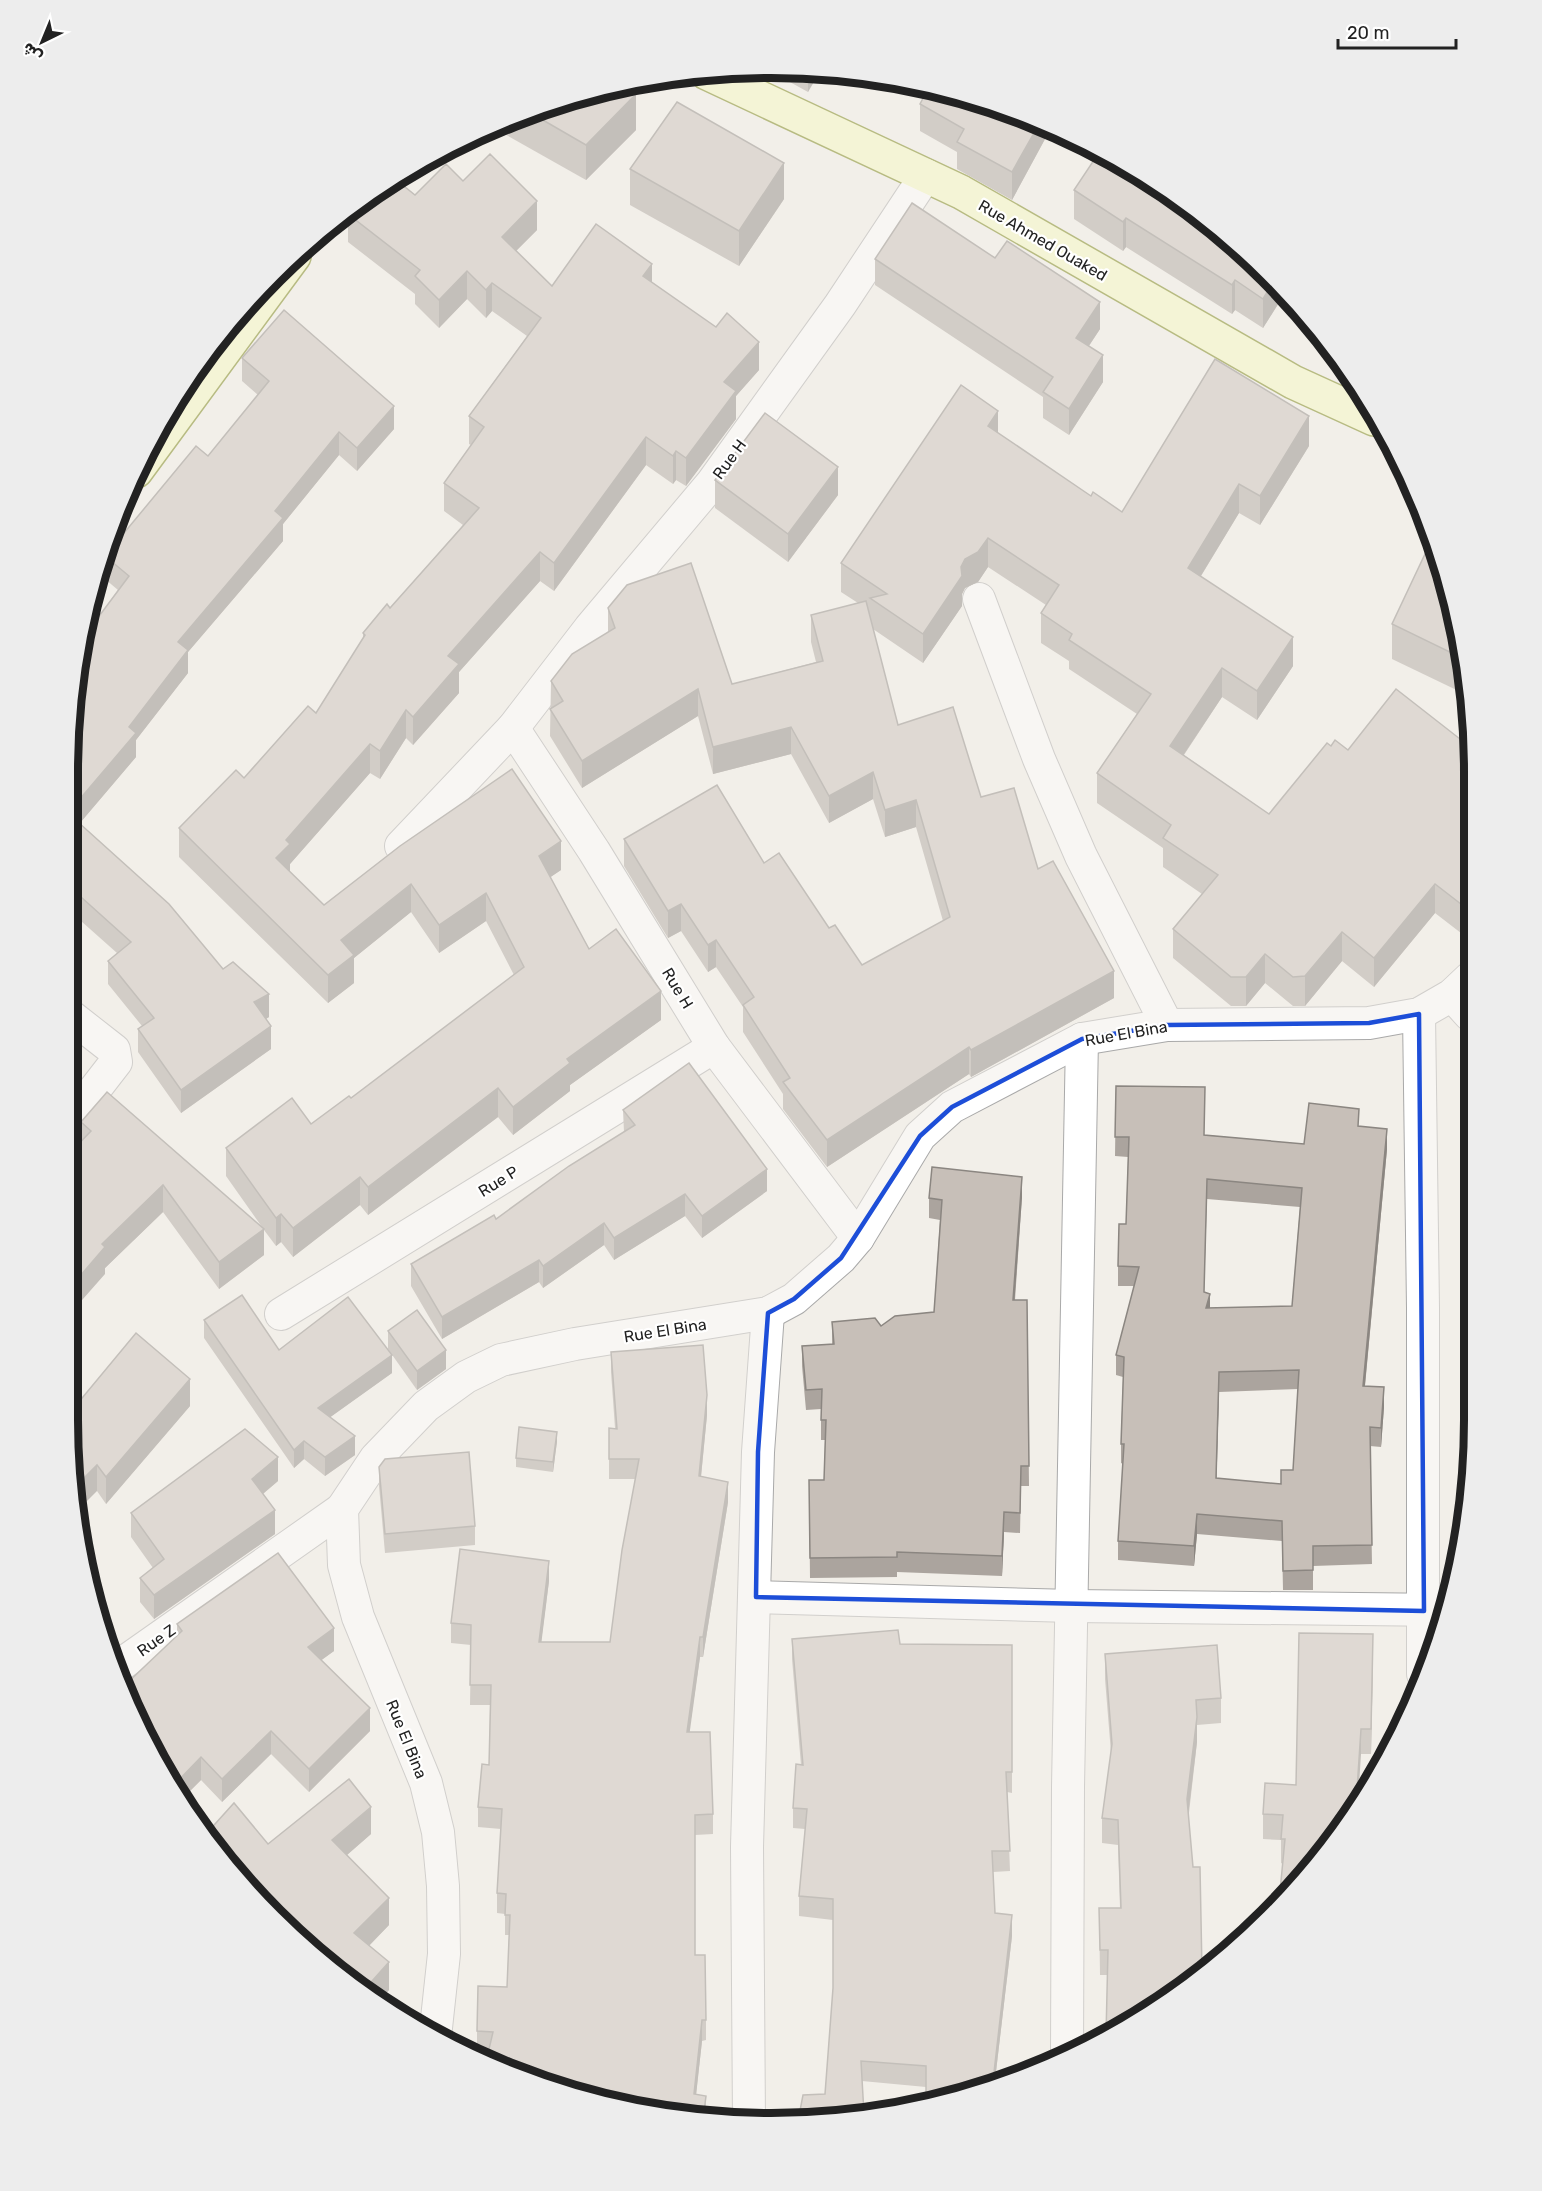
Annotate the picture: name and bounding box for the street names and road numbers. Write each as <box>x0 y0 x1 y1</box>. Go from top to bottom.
street label: Rue Ahmed Ouaked <box>975 196 1110 285</box>
street label: Rue H <box>709 436 750 483</box>
street label: Rue H <box>658 964 697 1012</box>
street label: Rue El Bina <box>1083 1017 1169 1050</box>
street label: Rue P <box>475 1162 522 1201</box>
street label: Rue El Bina <box>622 1315 708 1346</box>
street label: Rue Z <box>133 1620 179 1660</box>
street label: Rue El Bina <box>382 1697 431 1781</box>

